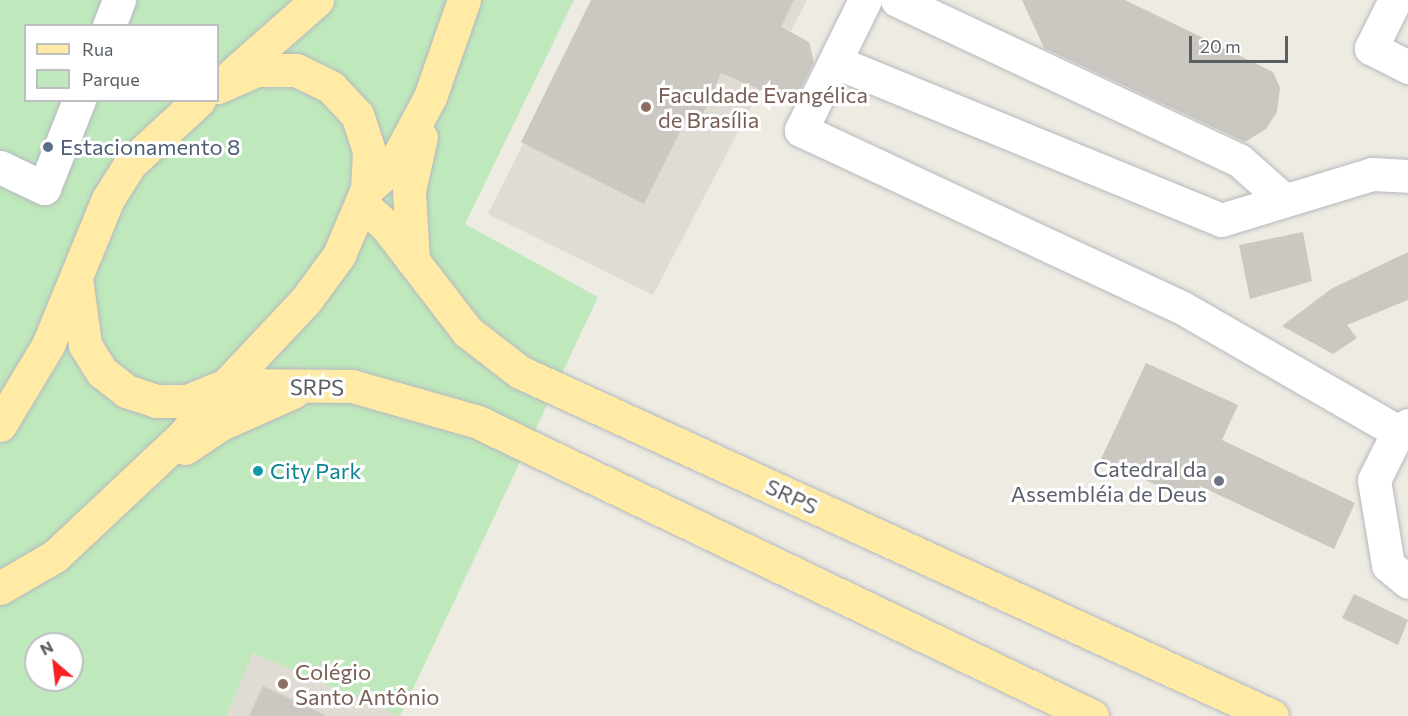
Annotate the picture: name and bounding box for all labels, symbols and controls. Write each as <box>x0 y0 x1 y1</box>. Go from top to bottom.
legend <box>24 24 219 102</box>
scale bar <box>1192 24 1291 62</box>
text: 20 m <box>1200 35 1241 57</box>
text: Rua <box>82 38 113 60</box>
text: Parque <box>82 68 140 90</box>
place label: Faculdade Evangélica de Brasília <box>658 81 868 132</box>
marker: Faculdade Evangélica de Brasília <box>639 100 653 114</box>
place label: Estacionamento 8 <box>60 134 240 160</box>
marker: Estacionamento 8 <box>41 140 55 154</box>
street label: SRPS <box>290 373 344 401</box>
place label: Catedral da Assembléia de Deus <box>1011 455 1207 506</box>
place label: City Park <box>270 458 361 484</box>
marker: City Park <box>251 464 265 478</box>
street label: SRPS <box>762 473 822 519</box>
marker: Catedral da Assembléia de Deus <box>1212 474 1226 488</box>
north arrow <box>24 632 84 692</box>
text: N <box>36 636 56 659</box>
place label: Colégio Santo Antônio <box>295 658 439 710</box>
marker: Colégio Santo Antônio <box>276 677 290 691</box>

